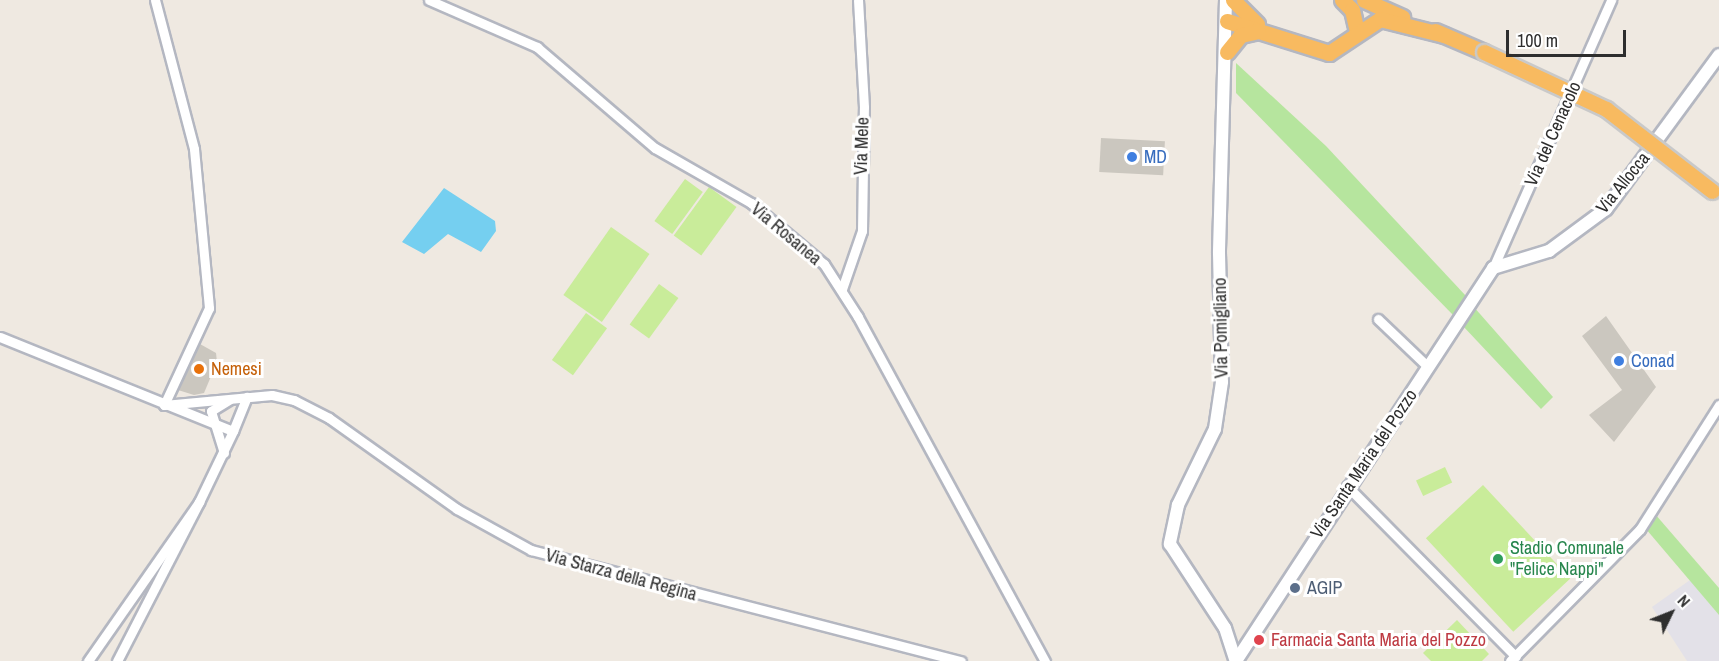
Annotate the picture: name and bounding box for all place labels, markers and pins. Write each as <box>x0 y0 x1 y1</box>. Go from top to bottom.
place label: MD <box>1144 146 1167 168</box>
marker: MD <box>1125 150 1139 164</box>
place label: Conad <box>1631 350 1674 372</box>
marker: Conad <box>1612 354 1626 368</box>
place label: Nemesi <box>211 358 262 380</box>
marker: Nemesi <box>192 362 206 376</box>
place label: Stadio Comunale "Felice Nappi" <box>1510 538 1624 580</box>
marker: Stadio Comunale "Felice Nappi" <box>1491 552 1505 566</box>
place label: AGIP <box>1307 577 1342 599</box>
marker: AGIP <box>1288 581 1302 595</box>
place label: Farmacia Santa Maria del Pozzo <box>1271 629 1486 651</box>
marker: Farmacia Santa Maria del Pozzo <box>1252 633 1266 647</box>

